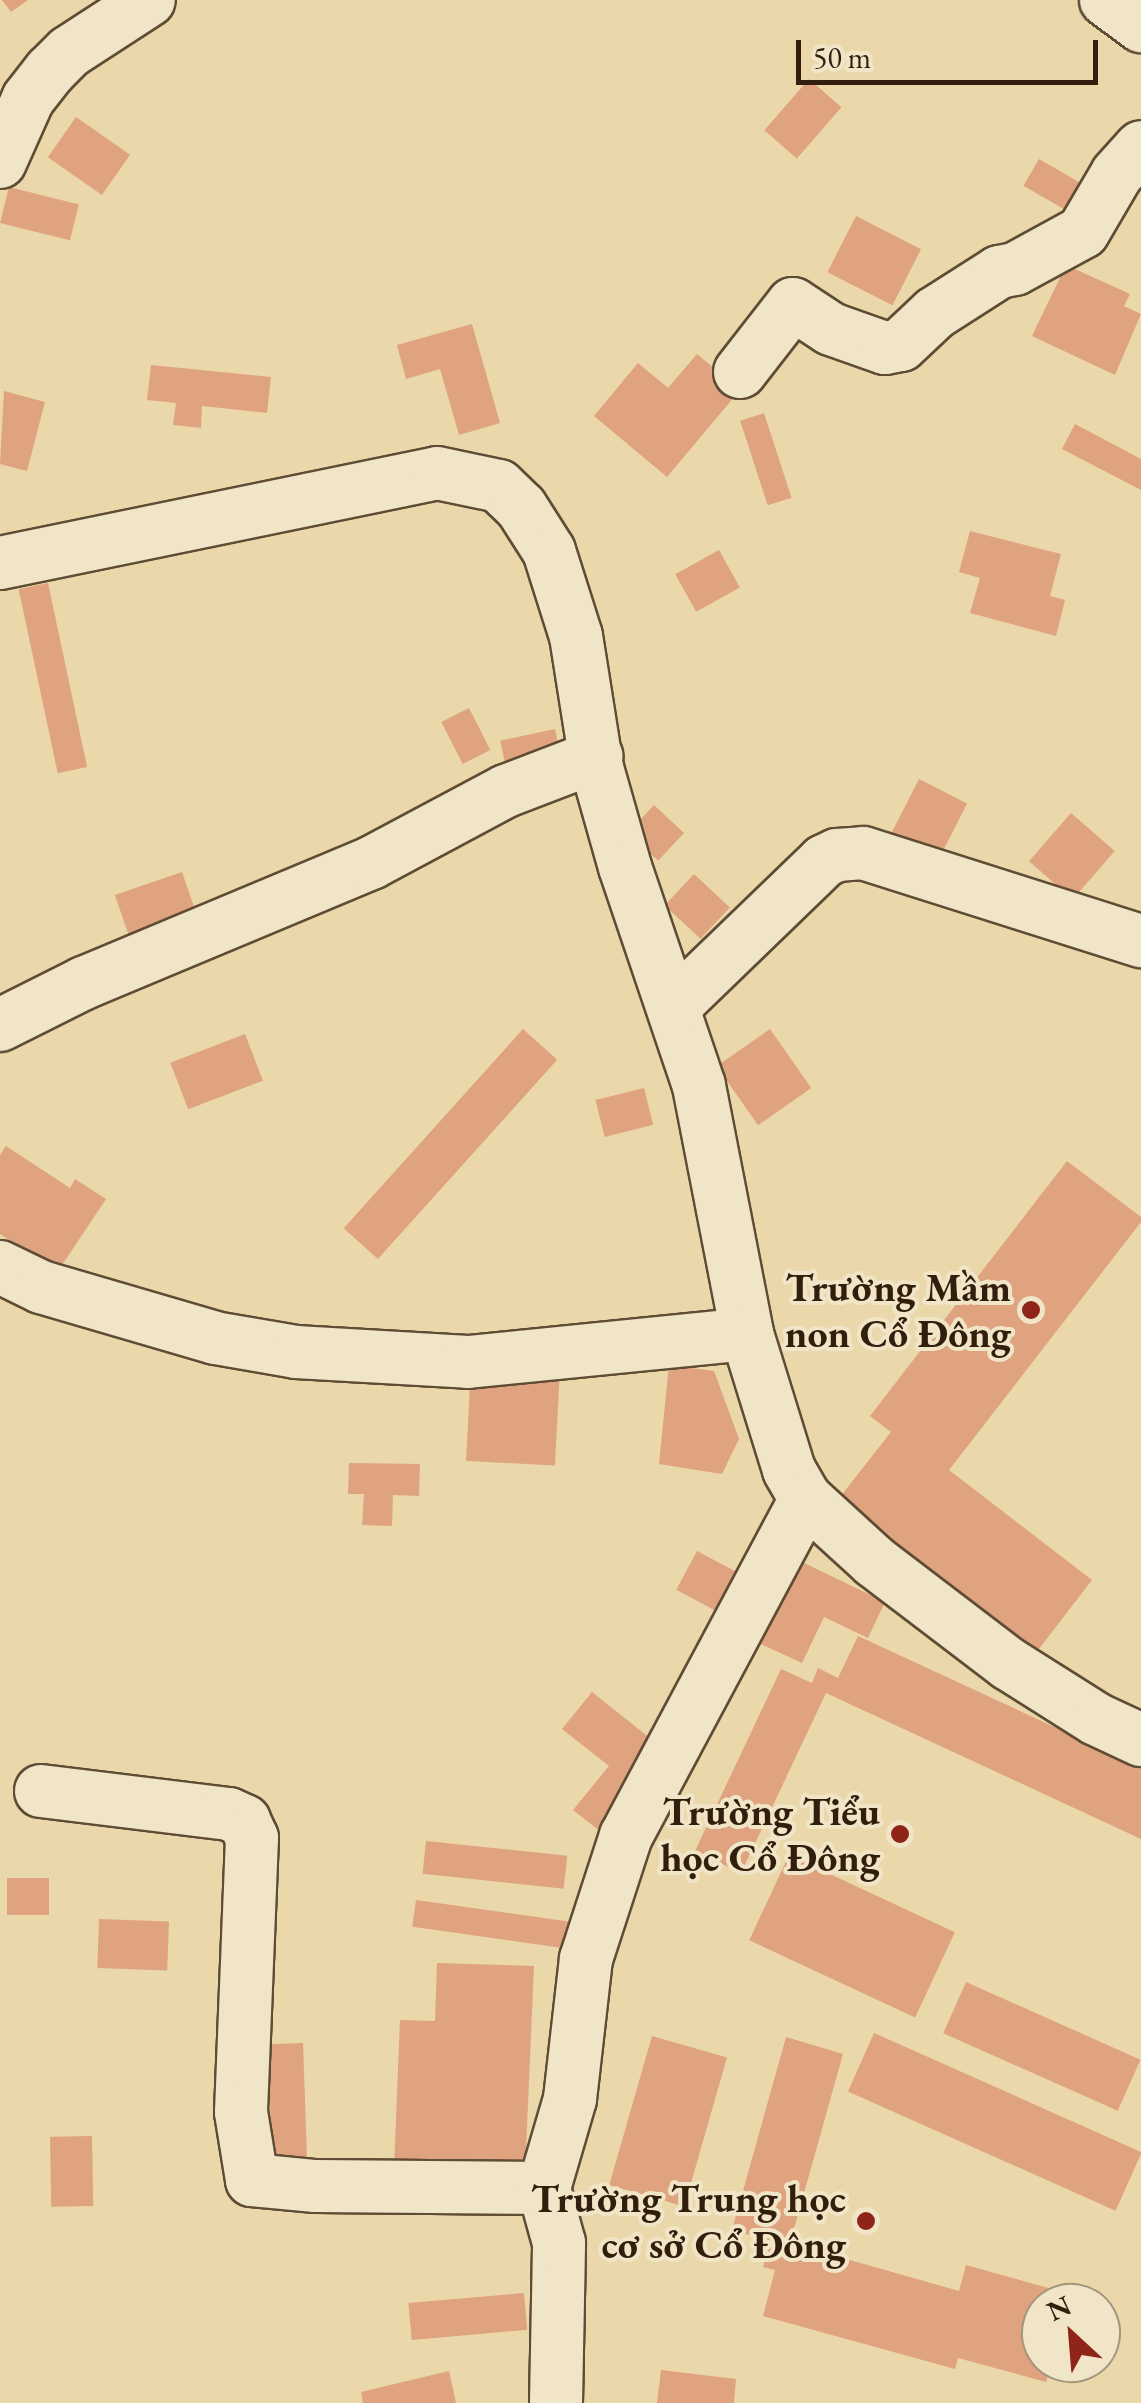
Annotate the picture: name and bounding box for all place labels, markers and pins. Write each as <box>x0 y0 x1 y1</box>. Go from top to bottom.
place label: Trường Mầm non Cổ Đông <box>785 1263 1011 1357</box>
marker: Trường Mầm non Cổ Đông <box>1020 1299 1042 1321</box>
place label: Trường Tiểu học Cổ Đông <box>660 1787 880 1881</box>
marker: Trường Tiểu học Cổ Đông <box>889 1823 911 1845</box>
place label: Trường Trung học cơ sở Cổ Đông <box>531 2174 846 2268</box>
marker: Trường Trung học cơ sở Cổ Đông <box>855 2210 877 2232</box>

